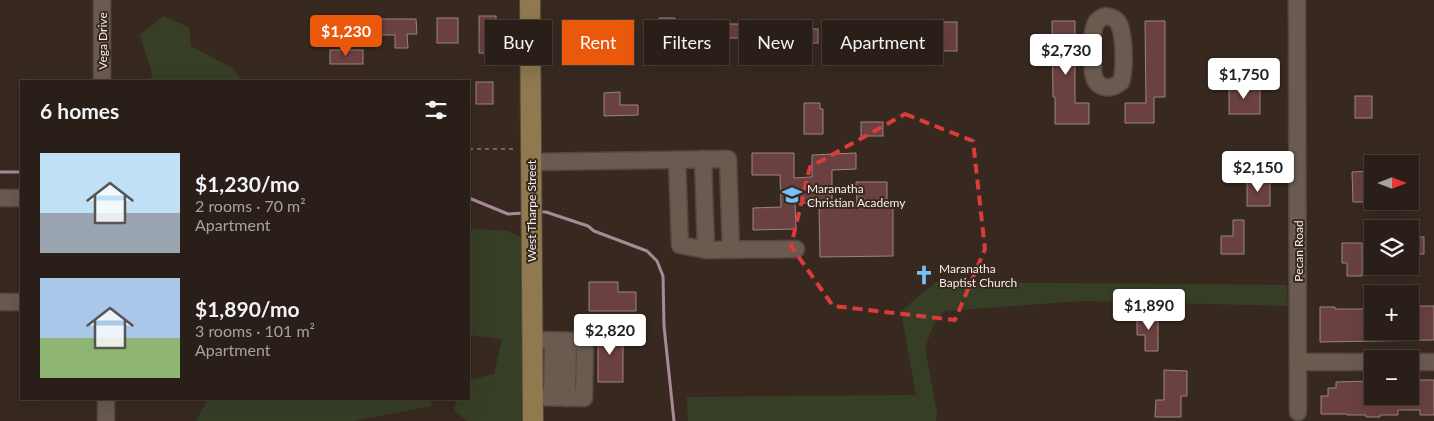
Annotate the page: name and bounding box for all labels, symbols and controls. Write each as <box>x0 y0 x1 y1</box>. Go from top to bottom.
street label: Vega Drive <box>95 12 110 70</box>
pin: $1,230 <box>305 15 387 57</box>
chip: Buy <box>485 20 552 65</box>
chip: Rent <box>562 20 634 65</box>
chip: Filters <box>644 20 729 65</box>
chip: New <box>739 20 812 65</box>
chip: Apartment <box>822 20 943 65</box>
text: $1,230 <box>321 21 371 40</box>
pin: $2,730 <box>1025 34 1107 76</box>
text: $2,730 <box>1041 40 1091 59</box>
pin: $1,750 <box>1203 58 1285 100</box>
text: $1,750 <box>1219 64 1269 83</box>
icon: filters <box>422 96 450 124</box>
text: 6 homes <box>40 98 119 123</box>
pin: $2,150 <box>1217 150 1299 193</box>
north arrow <box>1364 155 1419 210</box>
map controls <box>1364 155 1419 405</box>
text: $2,150 <box>1233 157 1283 176</box>
street label: West Tharpe Street <box>524 159 539 262</box>
text: $1,230/mo <box>195 171 300 196</box>
icon: home <box>80 173 140 233</box>
place label: Maranatha Christian Academy <box>807 181 906 210</box>
school or university icon: Maranatha Christian Academy <box>781 184 803 206</box>
text: 2 rooms · 70 m² <box>195 196 306 215</box>
text: Apartment <box>195 215 270 234</box>
street label: Pecan Road <box>1291 220 1306 282</box>
button: layers <box>1364 220 1419 275</box>
place label: Maranatha Baptist Church <box>939 261 1017 290</box>
church icon: Maranatha Baptist Church <box>913 264 935 286</box>
button: + <box>1364 285 1419 340</box>
pin: $1,890 <box>1108 288 1190 331</box>
text: $1,890 <box>1124 295 1174 314</box>
text: $1,890/mo <box>195 296 300 321</box>
icon: home <box>80 298 140 358</box>
pin: $2,820 <box>569 314 651 356</box>
text: $2,820 <box>585 320 635 339</box>
text: 3 rooms · 101 m² <box>195 321 315 340</box>
text: Apartment <box>195 340 270 359</box>
button: − <box>1364 350 1419 405</box>

